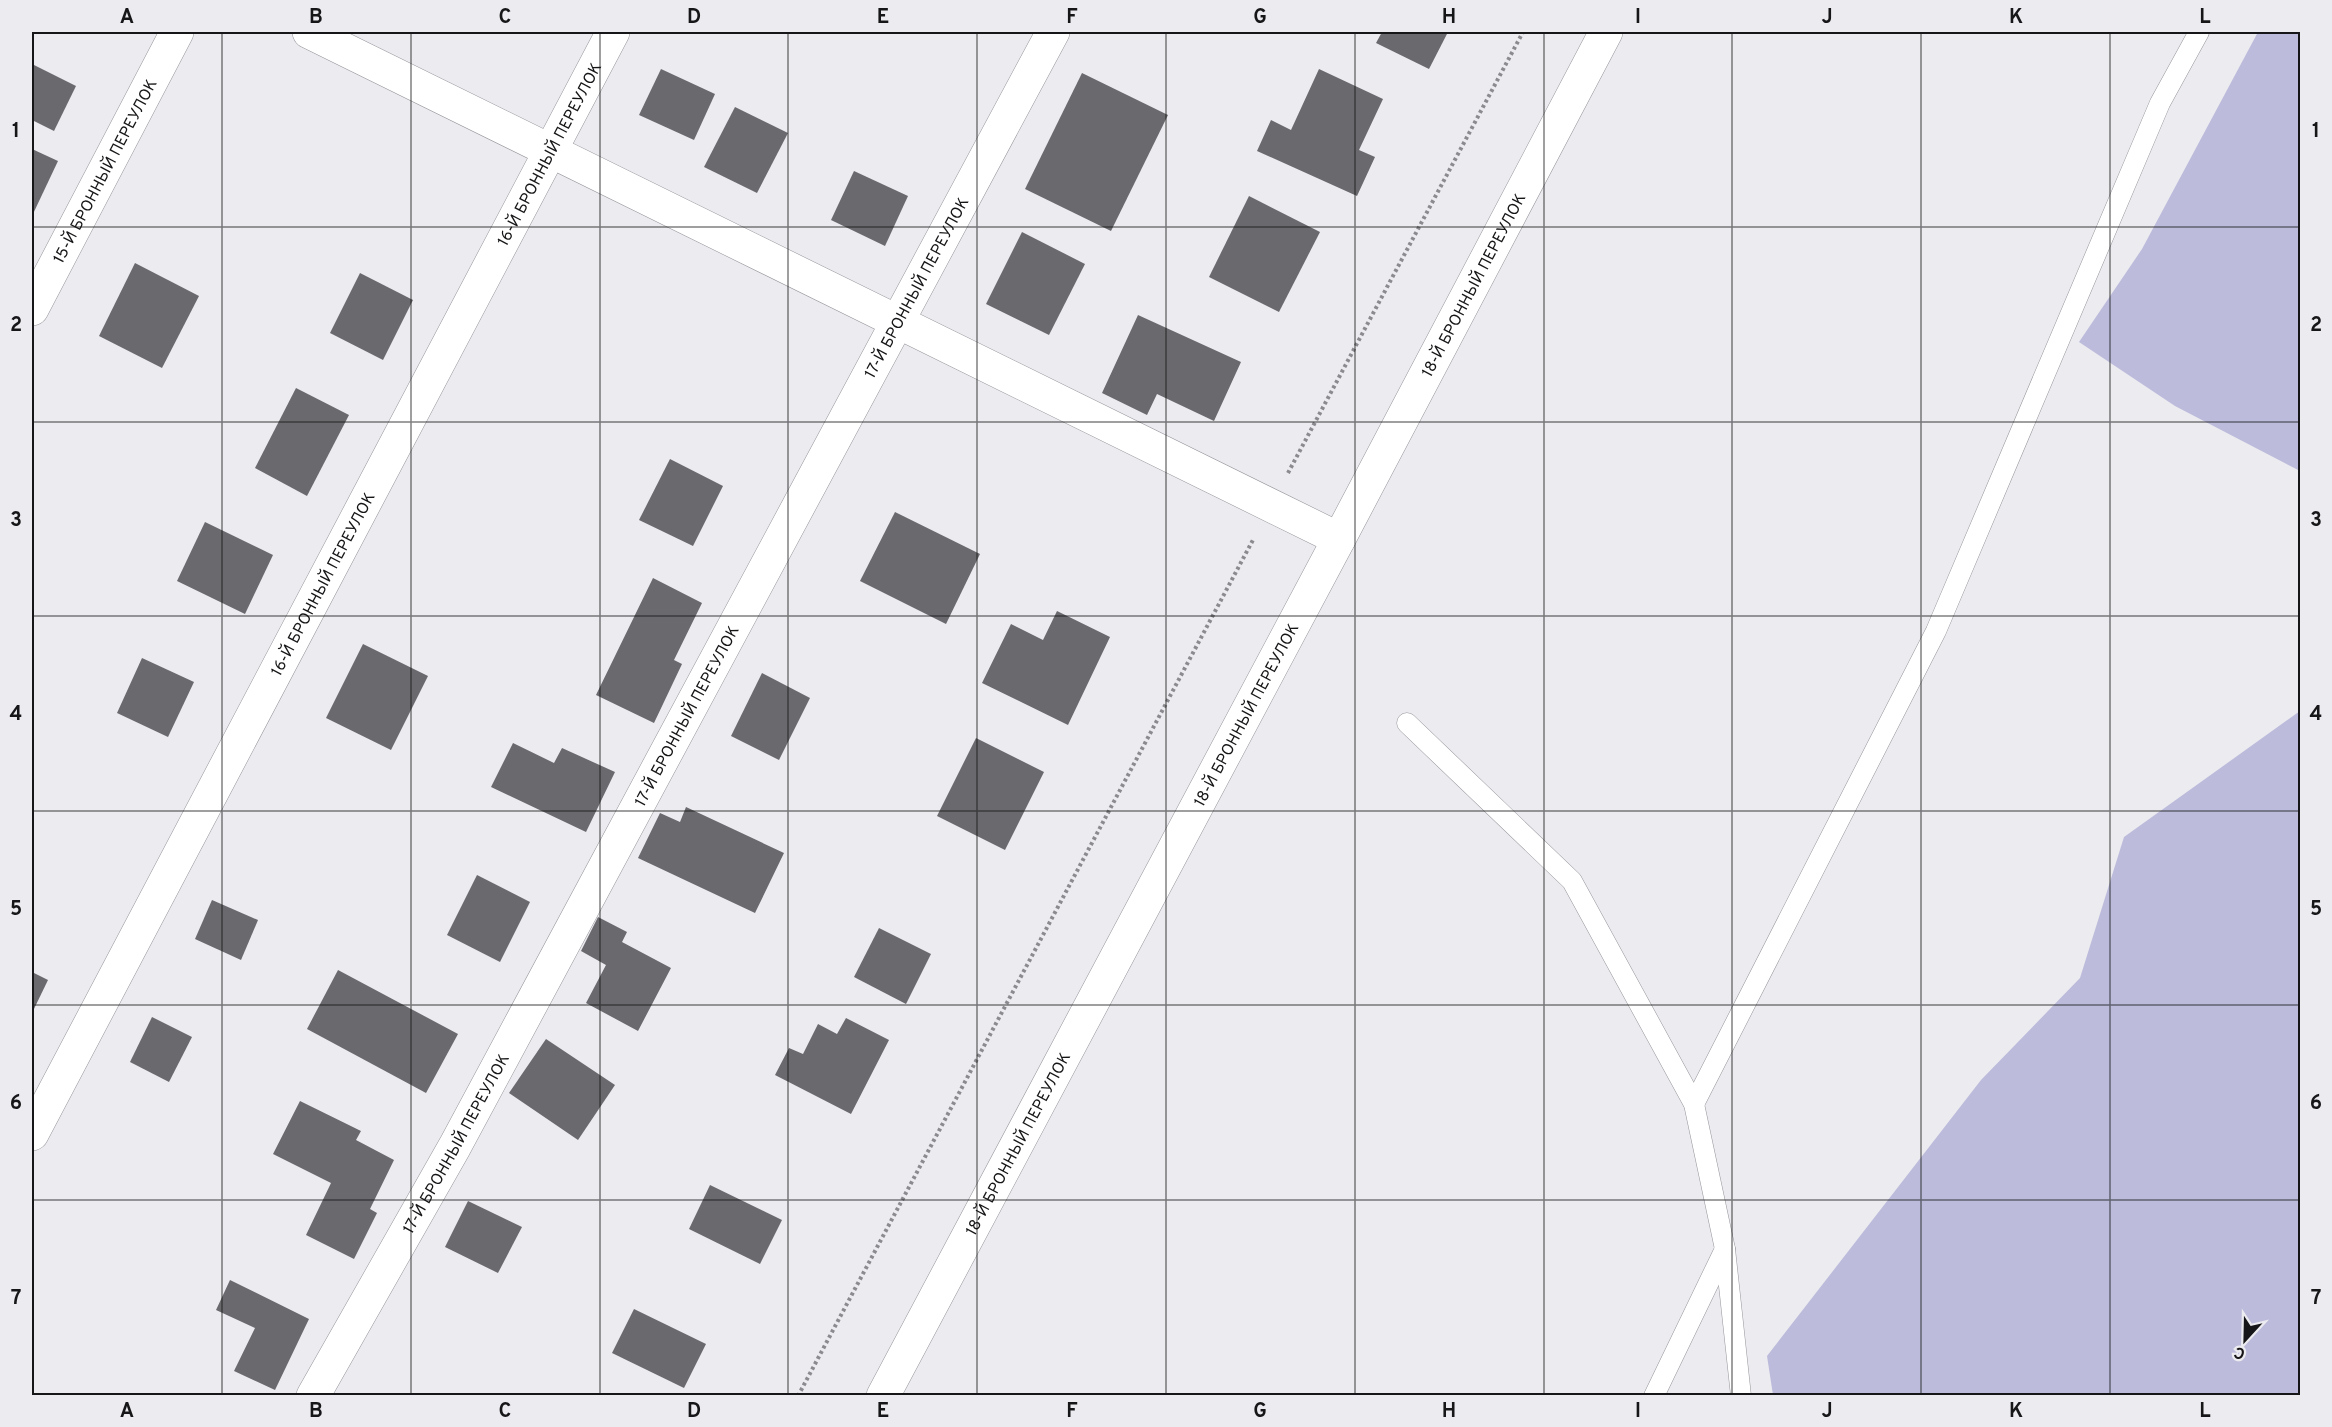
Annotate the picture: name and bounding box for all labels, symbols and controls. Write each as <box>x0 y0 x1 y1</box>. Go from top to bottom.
text: A <box>120 5 134 31</box>
text: B <box>309 5 323 31</box>
text: C <box>499 5 511 31</box>
text: D <box>687 5 701 31</box>
text: E <box>877 5 889 31</box>
text: F <box>1066 5 1078 31</box>
text: G <box>1253 5 1267 31</box>
text: H <box>1442 5 1456 31</box>
text: I <box>1635 5 1641 31</box>
text: J <box>1821 5 1833 31</box>
text: K <box>2009 5 2023 31</box>
text: L <box>2199 5 2211 31</box>
street label: 16-Й БРОННЫЙ ПЕРЕУЛОК <box>494 60 607 250</box>
street label: 15-Й БРОННЫЙ ПЕРЕУЛОК <box>50 76 163 267</box>
text: 1 <box>12 119 20 145</box>
text: 1 <box>2312 119 2320 145</box>
street label: 18-Й БРОННЫЙ ПЕРЕУЛОК <box>1418 190 1531 381</box>
street label: 17-Й БРОННЫЙ ПЕРЕУЛОК <box>861 194 974 382</box>
text: 2 <box>10 313 22 339</box>
text: 2 <box>2310 313 2322 339</box>
street label: 16-Й БРОННЫЙ ПЕРЕУЛОК <box>267 489 380 680</box>
text: 3 <box>10 508 22 534</box>
text: 3 <box>2310 508 2322 534</box>
street label: 18-Й БРОННЫЙ ПЕРЕУЛОК <box>1190 620 1304 811</box>
street label: 17-Й БРОННЫЙ ПЕРЕУЛОК <box>631 623 745 811</box>
text: 4 <box>10 702 22 728</box>
text: 4 <box>2310 702 2322 728</box>
text: 5 <box>10 897 22 923</box>
text: 5 <box>2310 897 2322 923</box>
street label: 18-Й БРОННЫЙ ПЕРЕУЛОК <box>962 1049 1076 1240</box>
street label: 17-Й БРОННЫЙ ПЕРЕУЛОК <box>399 1051 515 1238</box>
text: 6 <box>10 1091 22 1117</box>
text: 6 <box>2310 1091 2322 1117</box>
text: 7 <box>11 1286 21 1312</box>
text: 7 <box>2311 1286 2321 1312</box>
north arrow <box>2215 1310 2275 1370</box>
text: С <box>2232 1341 2249 1363</box>
text: A <box>120 1399 134 1425</box>
text: B <box>309 1399 323 1425</box>
text: C <box>499 1399 511 1425</box>
text: D <box>687 1399 701 1425</box>
text: E <box>877 1399 889 1425</box>
text: F <box>1066 1399 1078 1425</box>
text: G <box>1253 1399 1267 1425</box>
text: H <box>1442 1399 1456 1425</box>
text: I <box>1635 1399 1641 1425</box>
text: J <box>1821 1399 1833 1425</box>
text: K <box>2009 1399 2023 1425</box>
text: L <box>2199 1399 2211 1425</box>

